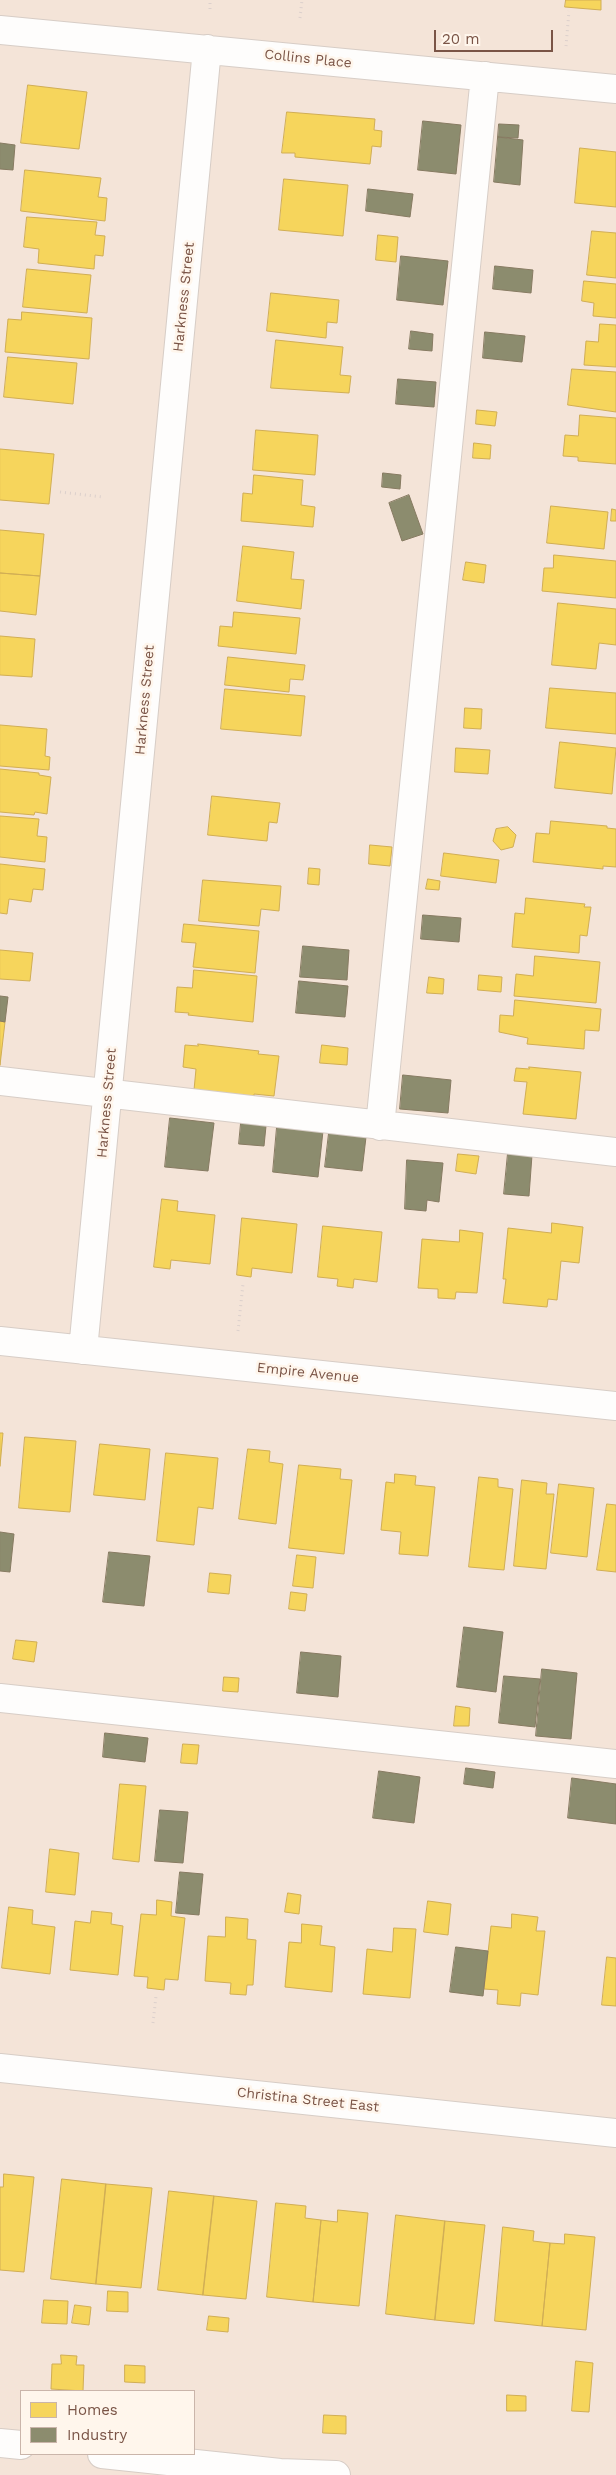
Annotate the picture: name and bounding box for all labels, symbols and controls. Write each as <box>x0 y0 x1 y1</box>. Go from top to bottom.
scale bar <box>436 20 555 52</box>
text: 20 m <box>442 30 480 48</box>
street label: Collins Place <box>263 46 353 72</box>
street label: Harkness Street <box>170 241 198 353</box>
street label: Harkness Street <box>132 644 158 756</box>
street label: Harkness Street <box>94 1047 120 1159</box>
street label: Empire Avenue <box>256 1359 360 1387</box>
street label: Christina Street East <box>236 2084 380 2116</box>
legend <box>20 2390 195 2455</box>
text: Homes <box>67 2401 118 2419</box>
text: Industry <box>67 2426 127 2444</box>

